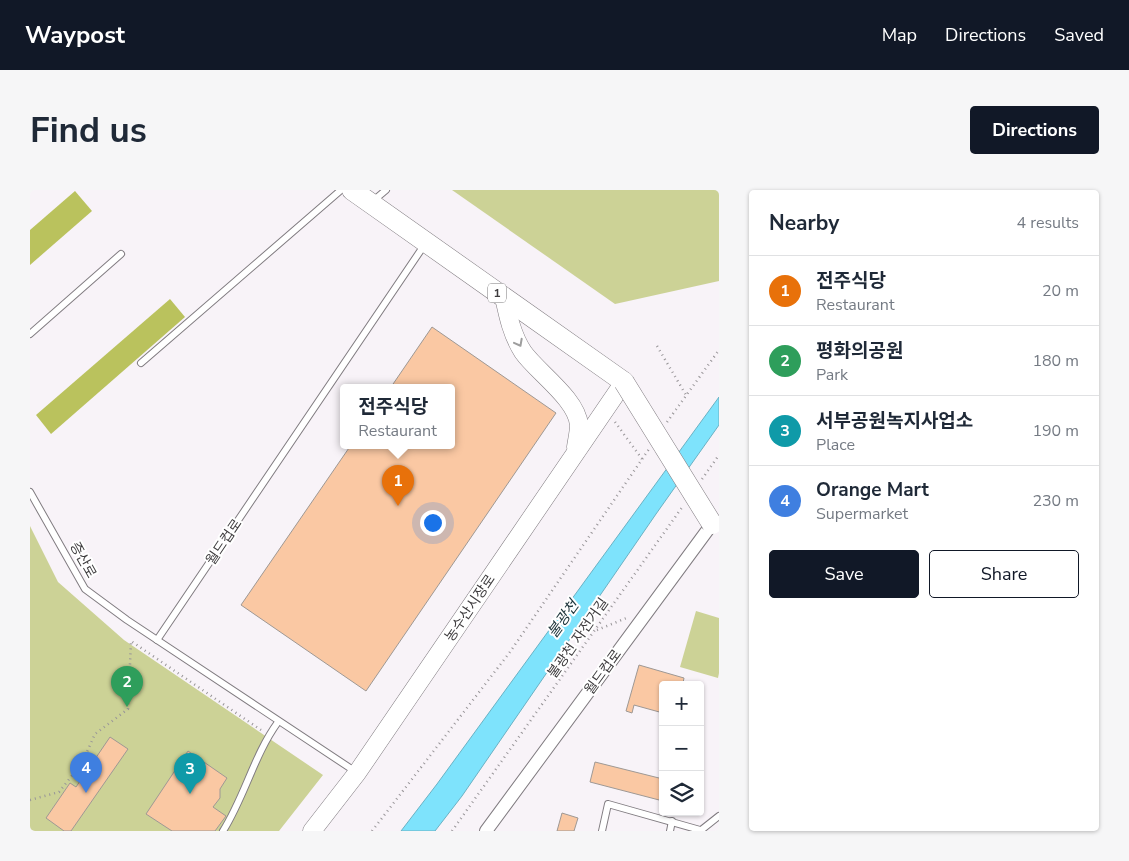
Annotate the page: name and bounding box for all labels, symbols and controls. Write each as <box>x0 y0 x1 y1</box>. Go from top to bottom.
text: Waypost <box>25 19 125 51</box>
text: Map <box>882 23 917 47</box>
text: Directions <box>945 23 1026 47</box>
text: Saved <box>1054 23 1104 47</box>
button: Directions <box>970 106 1099 154</box>
text: Find us <box>30 107 147 154</box>
text: Nearby <box>769 209 839 237</box>
text: 4 results <box>1017 212 1079 234</box>
text: 전주식당 <box>816 268 886 294</box>
text: 1 <box>780 280 790 302</box>
text: 20 m <box>1042 280 1079 302</box>
road number: 1 <box>488 284 506 302</box>
text: Restaurant <box>816 294 895 316</box>
one-way arrow <box>512 338 522 347</box>
text: 평화의공원 <box>816 338 903 364</box>
text: 2 <box>780 350 790 372</box>
text: 180 m <box>1032 350 1079 372</box>
text: Park <box>816 364 848 386</box>
popup <box>340 384 455 449</box>
text: 전주식당 <box>358 394 428 420</box>
text: 서부공원녹지사업소 <box>816 408 973 434</box>
text: Restaurant <box>358 420 437 442</box>
text: 3 <box>780 420 790 442</box>
text: 190 m <box>1032 420 1079 442</box>
text: Place <box>816 434 855 456</box>
pin: 1 <box>382 465 414 506</box>
text: Orange Mart <box>816 477 929 503</box>
text: 4 <box>780 490 790 512</box>
text: 230 m <box>1032 490 1079 512</box>
text: Supermarket <box>816 503 908 525</box>
your location <box>420 510 446 536</box>
street label: 월드컵로 <box>202 515 246 569</box>
street label: 증산로 <box>65 538 101 582</box>
button: Save <box>769 550 919 598</box>
button: Share <box>929 550 1079 598</box>
street label: 농수산시장로 <box>441 571 500 645</box>
street label: 불광천 자전거길 <box>543 594 613 682</box>
water label: 불광천 <box>543 595 585 642</box>
street label: 월드컵로 <box>580 645 626 698</box>
pin: 2 <box>111 666 143 707</box>
map controls <box>659 681 704 816</box>
button: + <box>659 681 704 726</box>
button: − <box>659 726 704 771</box>
pin: 4 <box>70 752 102 793</box>
pin: 3 <box>174 753 206 794</box>
button: layers <box>659 771 704 816</box>

